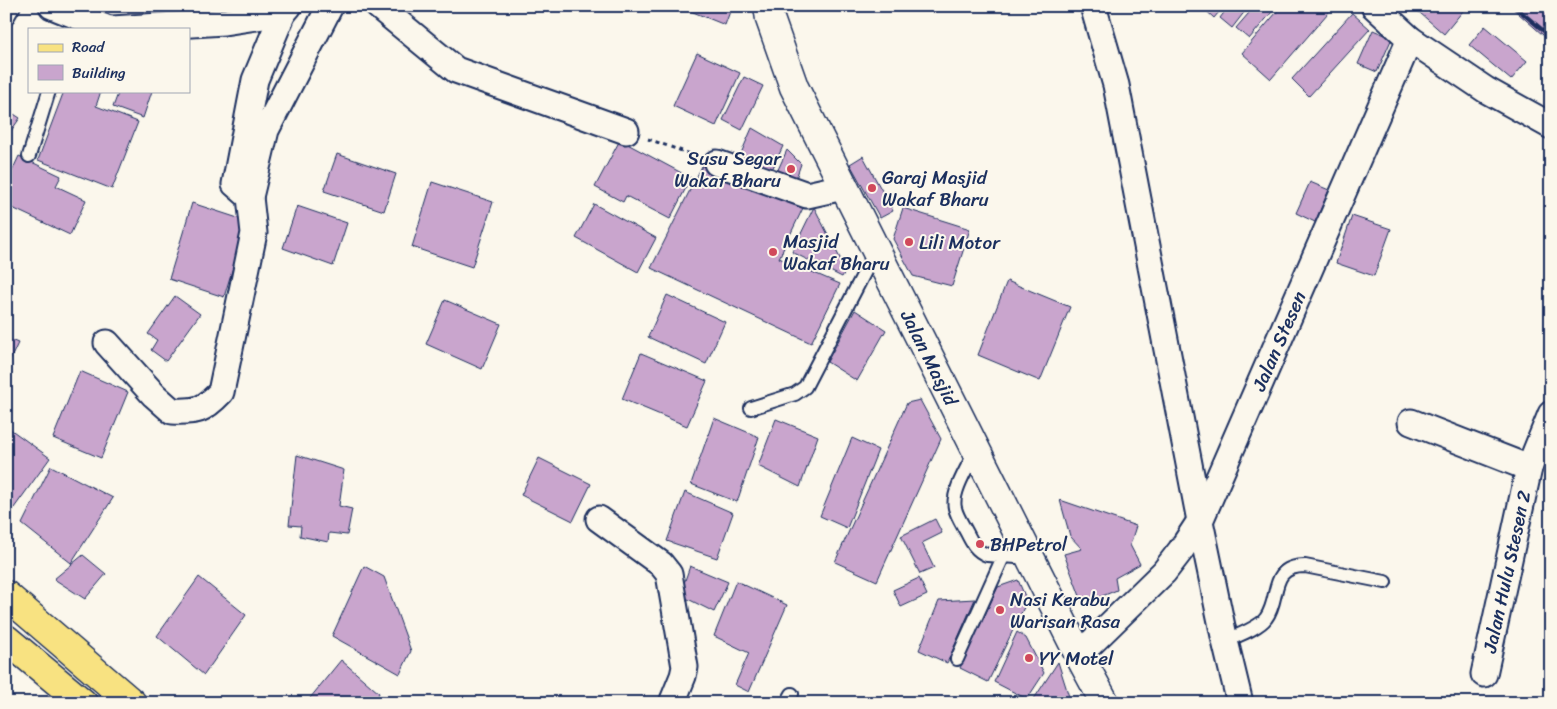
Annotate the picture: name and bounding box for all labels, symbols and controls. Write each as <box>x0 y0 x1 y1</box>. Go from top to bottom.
legend <box>28 28 190 92</box>
text: Road <box>72 34 105 60</box>
text: Building <box>72 60 126 86</box>
place label: Susu Segar Wakaf Bharu <box>674 142 782 197</box>
place label: Garaj Masjid Wakaf Bharu <box>882 161 989 216</box>
marker: Susu Segar Wakaf Bharu <box>785 163 797 175</box>
marker: Garaj Masjid Wakaf Bharu <box>866 182 878 194</box>
place label: Masjid Wakaf Bharu <box>783 225 890 280</box>
place label: Lili Motor <box>919 226 1001 259</box>
marker: Lili Motor <box>903 236 915 248</box>
marker: Masjid Wakaf Bharu <box>767 246 779 258</box>
street label: Jalan Stesen <box>1242 286 1315 397</box>
street label: Jalan Masjid <box>891 303 968 412</box>
street label: Jalan Hulu Stesen 2 <box>1473 487 1541 657</box>
place label: BHPetrol <box>990 528 1068 561</box>
marker: BHPetrol <box>974 538 986 550</box>
place label: Nasi Kerabu Warisan Rasa <box>1010 583 1121 638</box>
marker: Nasi Kerabu Warisan Rasa <box>994 604 1006 616</box>
place label: YY Motel <box>1039 642 1114 675</box>
marker: YY Motel <box>1023 652 1035 664</box>

